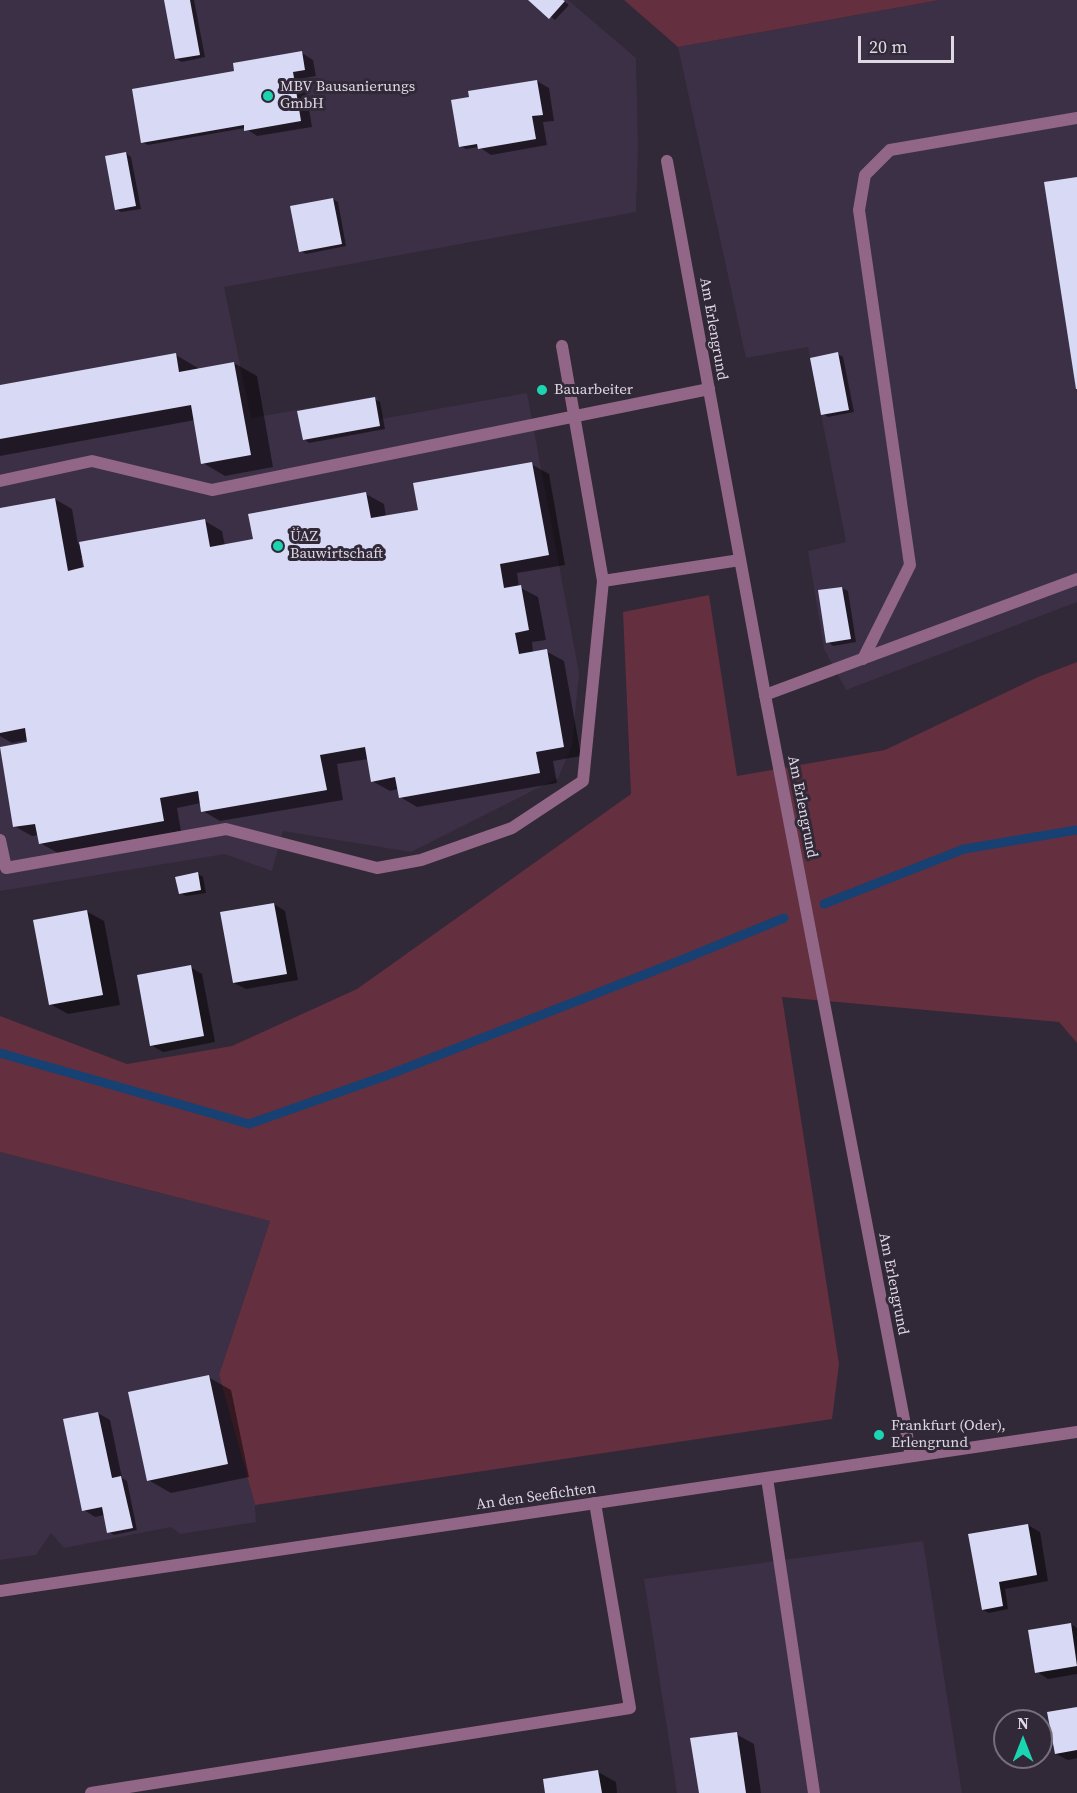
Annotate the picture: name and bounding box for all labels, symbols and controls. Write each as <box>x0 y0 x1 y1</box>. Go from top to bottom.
scale bar <box>861 24 957 62</box>
text: 20 m <box>869 34 907 59</box>
place label: MBV Bausanierungs GmbH <box>280 78 415 113</box>
marker: MBV Bausanierungs GmbH <box>261 89 275 103</box>
street label: Am Erlengrund <box>695 276 731 382</box>
place label: Bauarbeiter <box>554 381 633 399</box>
marker: Bauarbeiter <box>535 383 549 397</box>
place label: ÜAZ Bauwirtschaft <box>290 528 383 563</box>
marker: ÜAZ Bauwirtschaft <box>271 539 285 553</box>
street label: Am Erlengrund <box>783 754 821 860</box>
street label: Am Erlengrund <box>874 1231 912 1337</box>
place label: Frankfurt (Oder), Erlengrund <box>891 1417 1006 1452</box>
marker: Frankfurt (Oder), Erlengrund <box>872 1428 886 1442</box>
street label: An den Seefichten <box>475 1480 597 1514</box>
north arrow <box>993 1709 1053 1769</box>
text: N <box>1017 1712 1029 1734</box>

